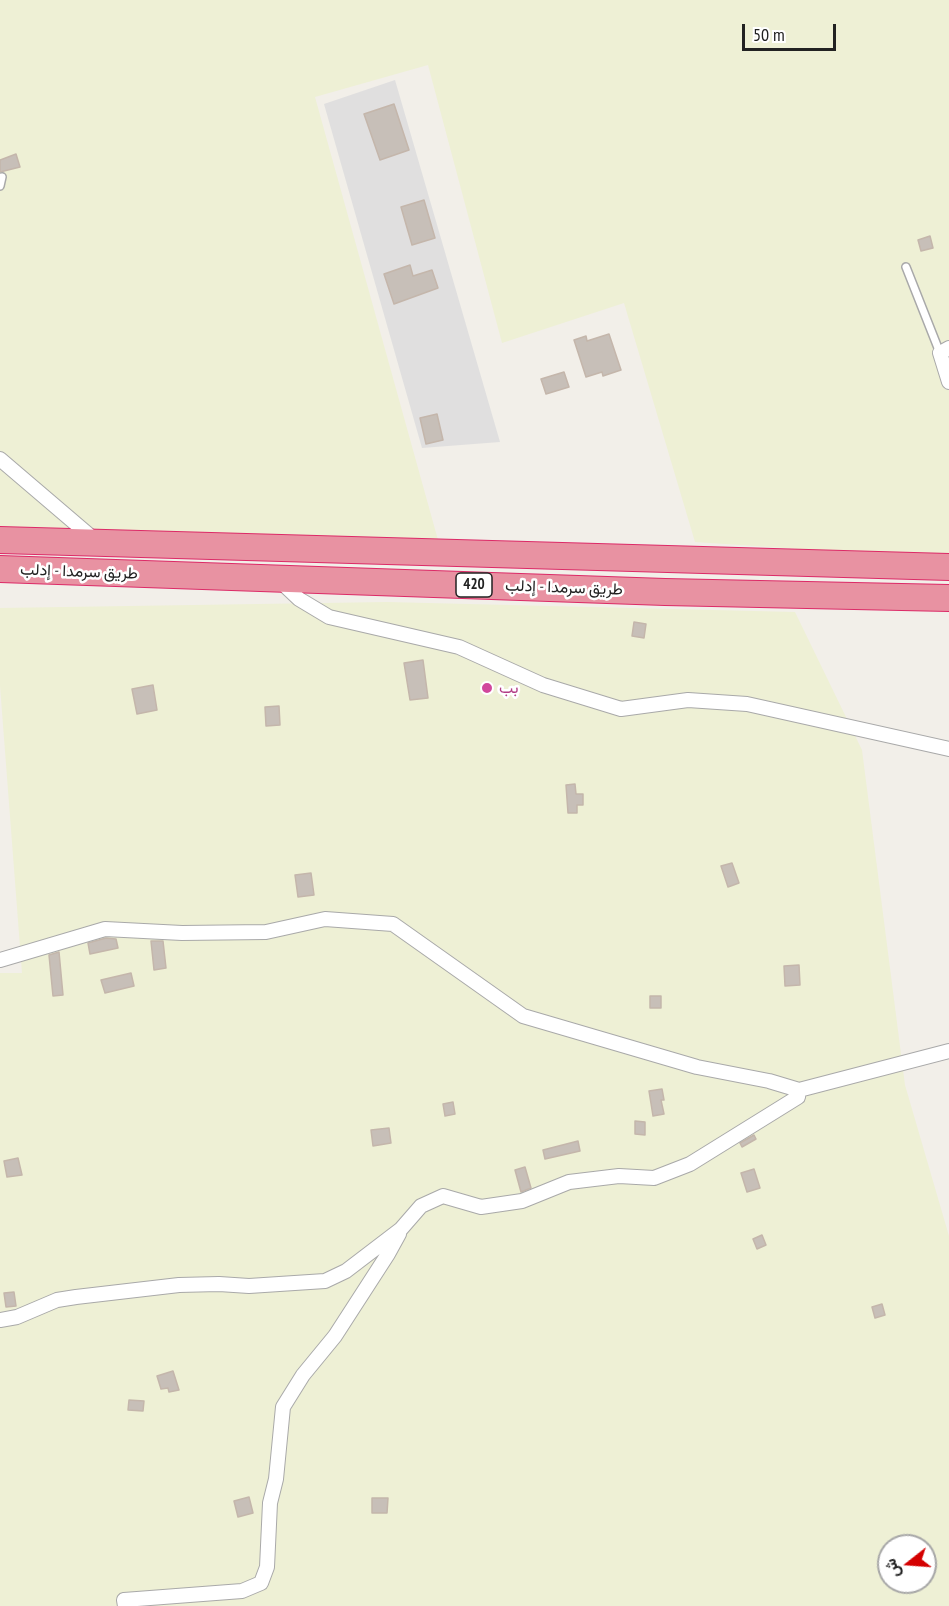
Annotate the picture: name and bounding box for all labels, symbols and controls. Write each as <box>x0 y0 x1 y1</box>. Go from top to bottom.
scale bar <box>745 12 840 50</box>
text: 50 m <box>753 23 785 46</box>
street label: طريق سرمدا - إدلب <box>20 560 138 584</box>
road number: 420 <box>456 573 492 597</box>
street label: طريق سرمدا - إدلب <box>505 576 623 600</box>
place label: بب <box>499 678 519 698</box>
marker: بب <box>480 681 494 695</box>
north arrow <box>877 1534 937 1594</box>
text: ش <box>879 1557 904 1581</box>

